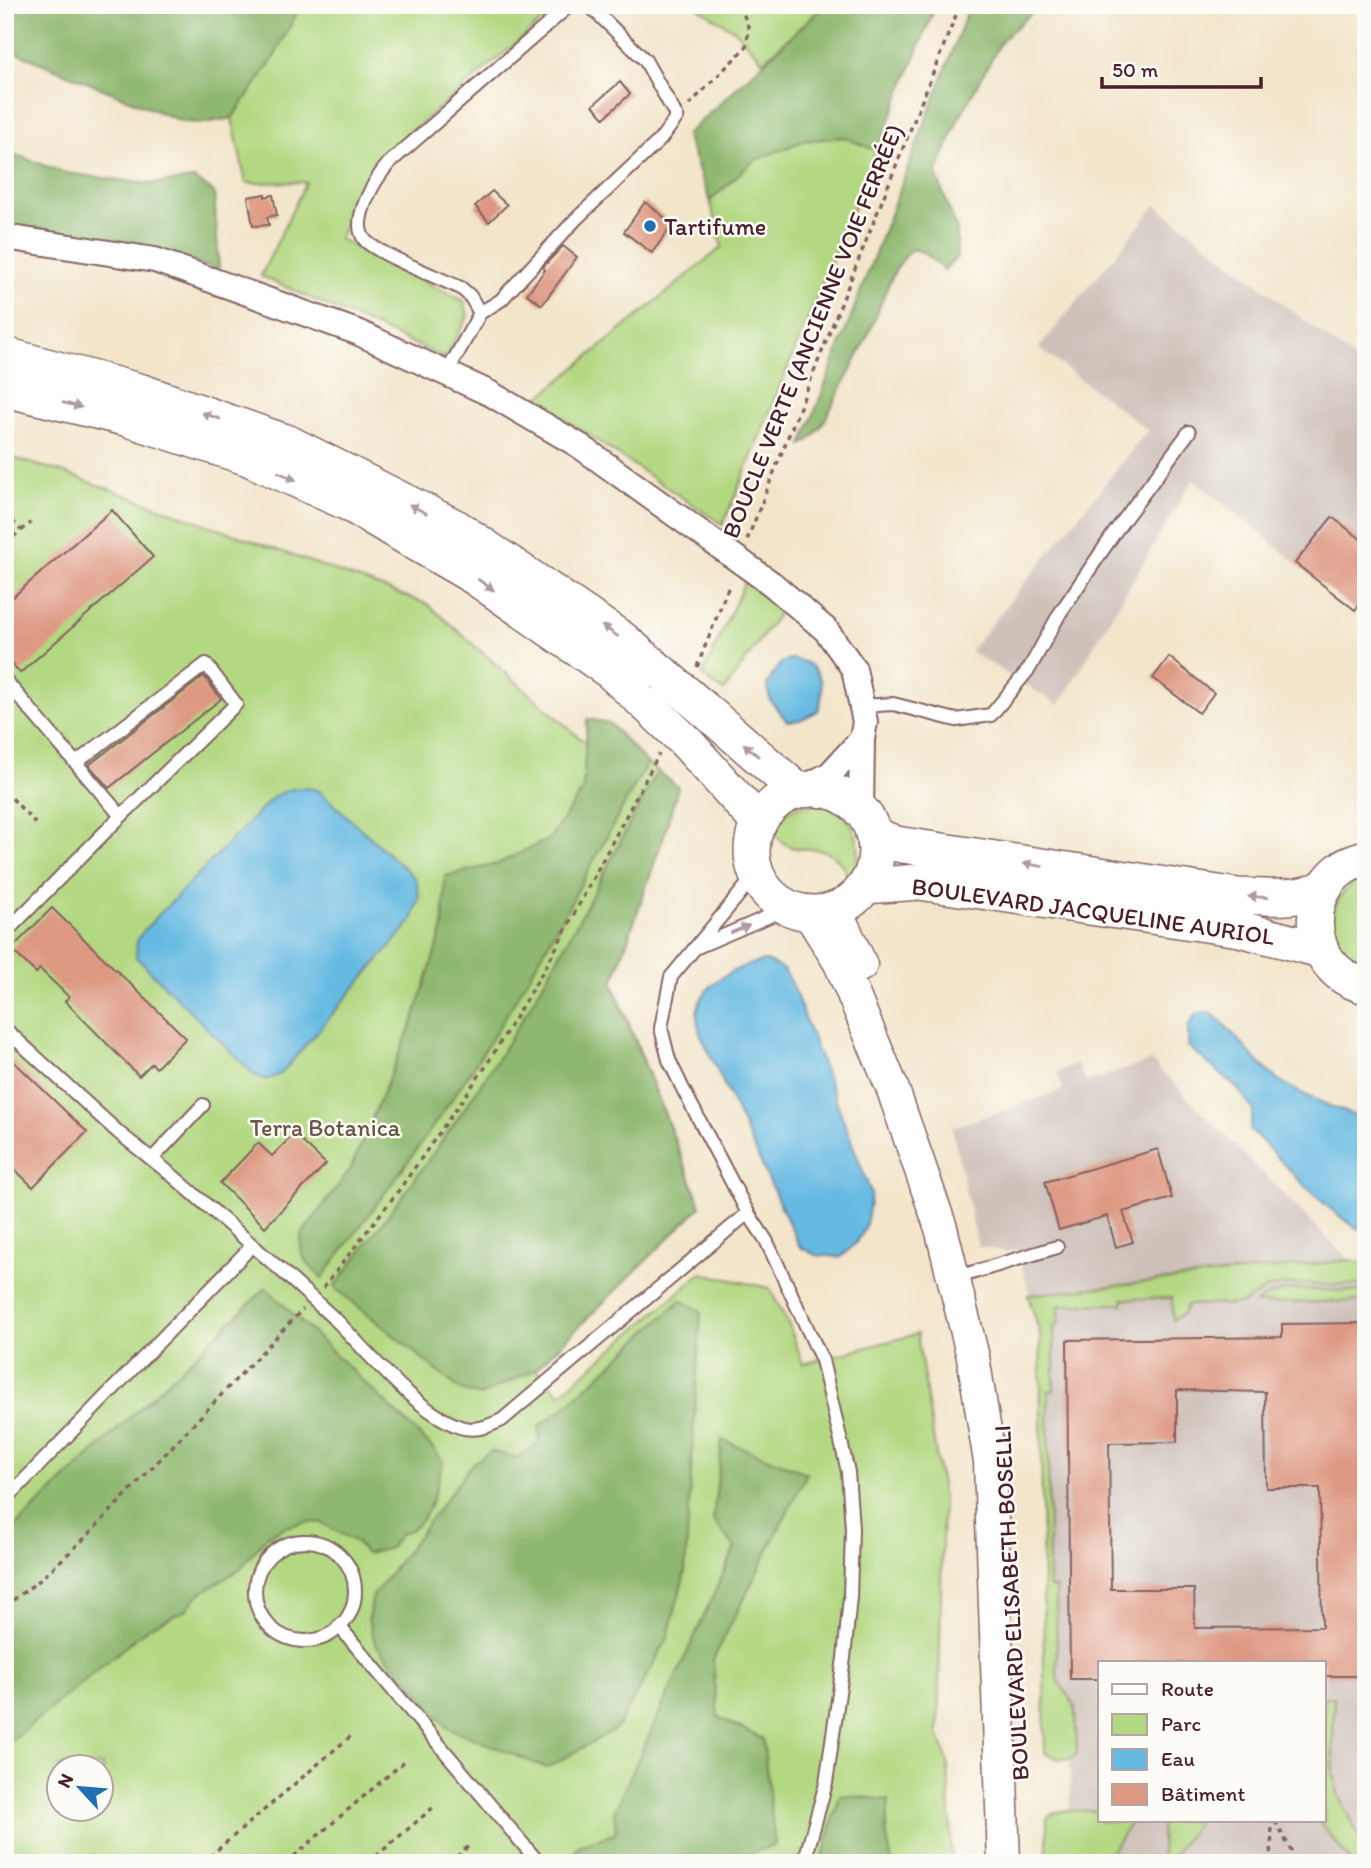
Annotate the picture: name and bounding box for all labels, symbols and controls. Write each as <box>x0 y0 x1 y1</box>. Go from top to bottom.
scale bar <box>1102 46 1261 90</box>
text: 50 m <box>1112 57 1159 82</box>
street label: BOUCLE VERTE (ANCIENNE VOIE FERRÉE) <box>715 120 909 542</box>
place label: Tartifume <box>664 212 766 241</box>
marker: Tartifume <box>642 218 658 234</box>
one-way arrow <box>61 400 83 411</box>
one-way arrow <box>201 410 222 421</box>
one-way arrow <box>277 471 298 482</box>
one-way arrow <box>408 503 428 515</box>
one-way arrow <box>477 578 495 592</box>
one-way arrow <box>601 624 619 638</box>
one-way arrow <box>742 742 760 758</box>
one-way arrow <box>1022 859 1044 870</box>
street label: BOULEVARD JACQUELINE AURIOL <box>910 871 1276 951</box>
one-way arrow <box>1247 891 1269 902</box>
one-way arrow <box>730 923 751 934</box>
park label: Terra Botanica <box>250 1113 401 1142</box>
street label: BOULEVARD ELISABETH BOSELLI <box>987 1425 1035 1781</box>
legend <box>1098 1661 1326 1822</box>
text: Route <box>1161 1676 1214 1701</box>
text: Parc <box>1161 1711 1201 1736</box>
text: Eau <box>1161 1746 1195 1771</box>
north arrow <box>46 1752 116 1822</box>
text: N <box>52 1770 78 1792</box>
text: Bâtiment <box>1161 1781 1245 1806</box>

